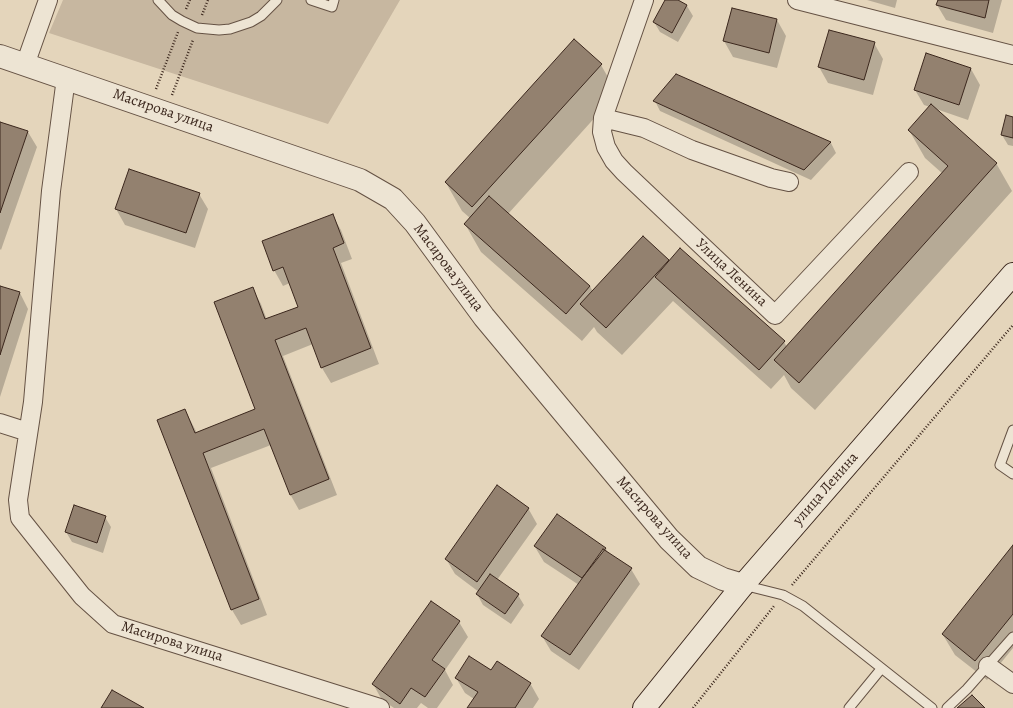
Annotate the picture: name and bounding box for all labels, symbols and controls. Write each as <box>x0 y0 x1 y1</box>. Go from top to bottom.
street label: Масирова улица <box>110 85 216 137</box>
street label: Масирова улица <box>409 220 487 316</box>
street label: Улица Ленина <box>691 235 771 311</box>
street label: улица Ленина <box>789 449 863 529</box>
street label: Масирова улица <box>612 473 696 563</box>
street label: Масирова улица <box>119 618 225 666</box>

